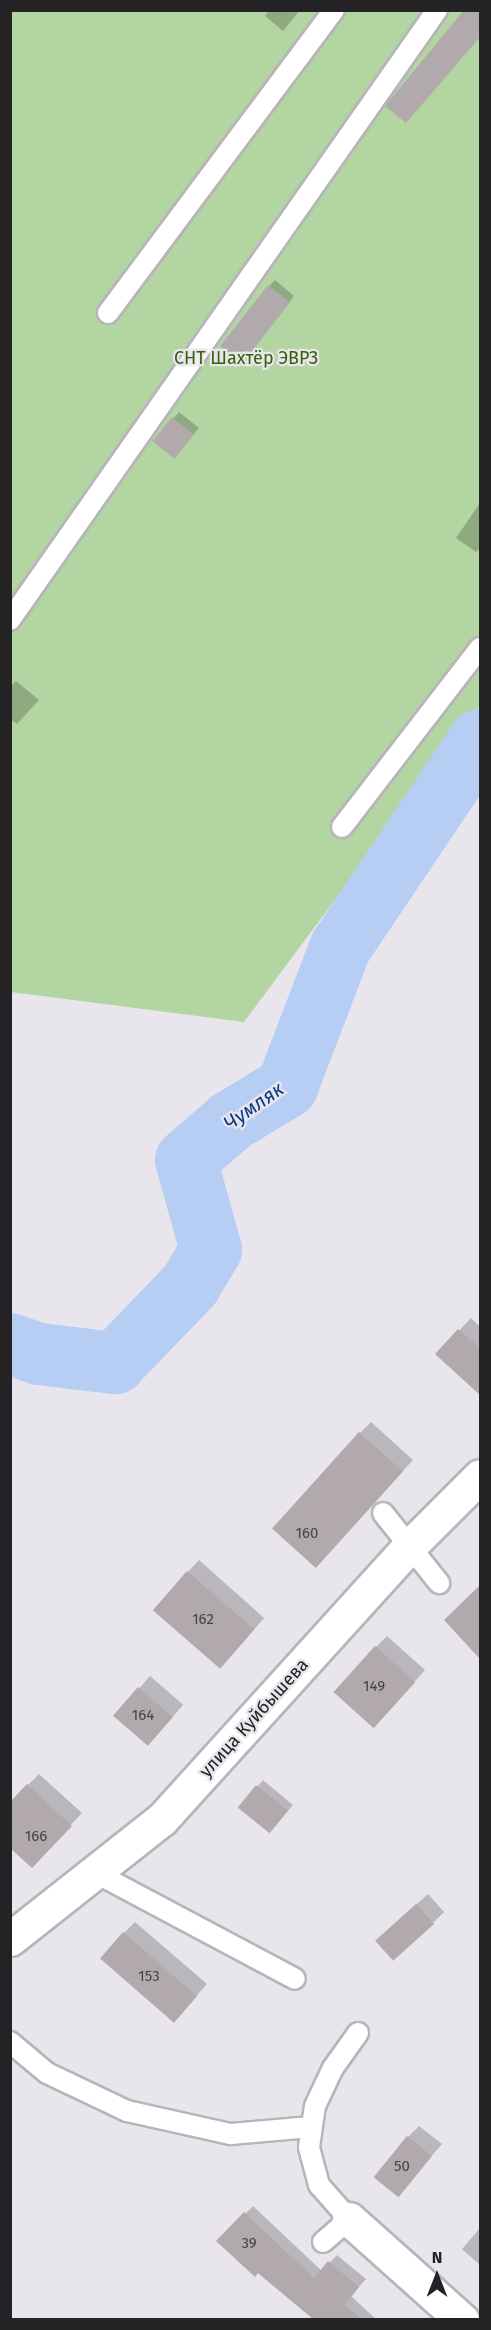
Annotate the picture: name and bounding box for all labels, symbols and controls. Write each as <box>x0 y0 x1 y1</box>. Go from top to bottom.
park label: СНТ Шахтёр ЭВРЗ <box>174 347 318 369</box>
water label: Чумляк <box>219 1077 289 1135</box>
house number: 160 <box>296 1525 318 1543</box>
house number: 162 <box>192 1611 214 1629</box>
street label: улица Куйбышева <box>195 1654 313 1782</box>
house number: 149 <box>363 1678 385 1696</box>
house number: 164 <box>132 1707 154 1725</box>
house number: 166 <box>25 1828 47 1846</box>
house number: 153 <box>138 1968 160 1986</box>
house number: 50 <box>394 2158 410 2176</box>
house number: 39 <box>241 2235 257 2253</box>
north arrow <box>407 2246 467 2306</box>
text: N <box>432 2248 442 2267</box>

